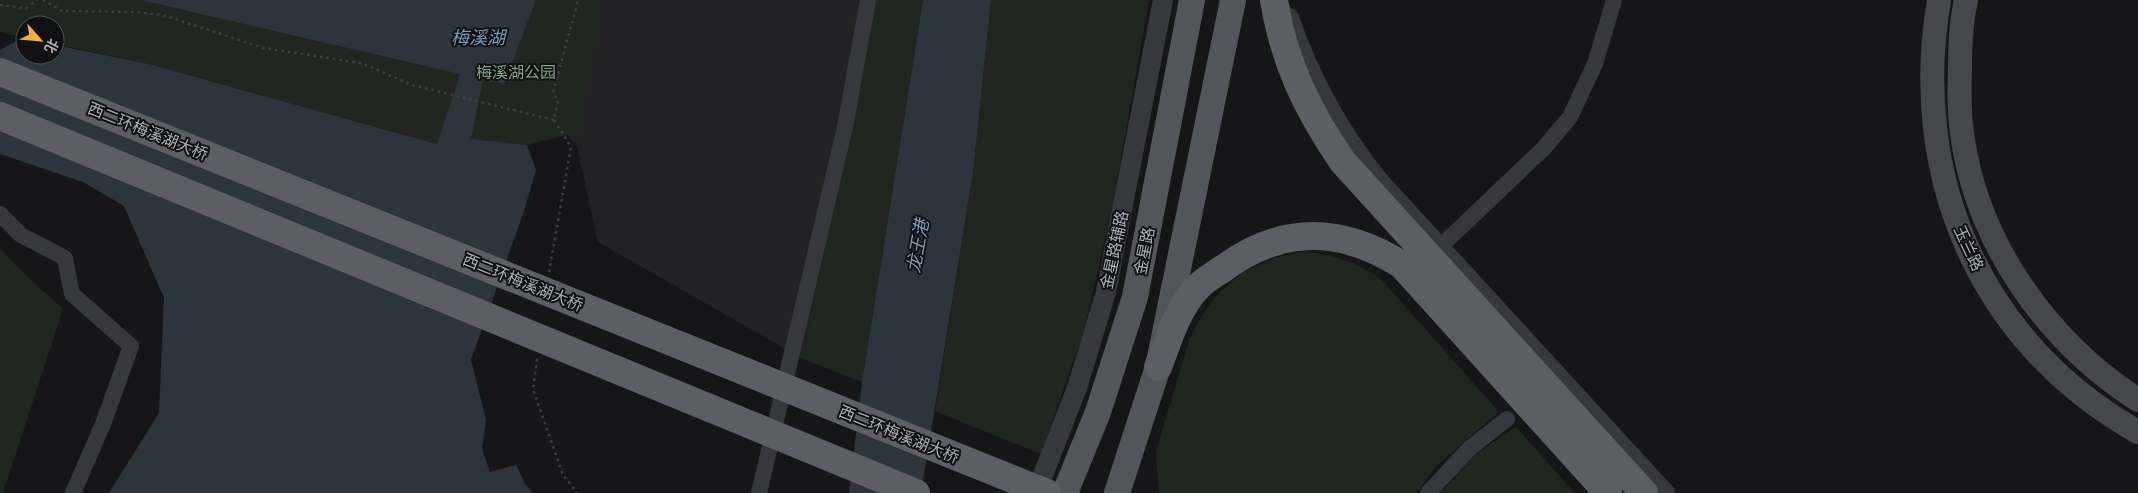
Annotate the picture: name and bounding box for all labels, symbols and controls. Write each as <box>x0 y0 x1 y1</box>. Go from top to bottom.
north arrow <box>15 15 65 65</box>
water label: 梅溪湖 <box>451 27 508 48</box>
text: 北 <box>41 36 62 56</box>
park label: 梅溪湖公园 <box>476 63 556 82</box>
street label: 西二环梅溪湖大桥 <box>85 99 211 164</box>
street label: 金星路辅路 <box>1097 209 1132 291</box>
water label: 龙王港 <box>902 215 933 274</box>
street label: 玉兰路 <box>1950 222 1987 274</box>
street label: 金星路 <box>1131 226 1158 276</box>
street label: 西二环梅溪湖大桥 <box>460 250 586 315</box>
street label: 西二环梅溪湖大桥 <box>836 402 962 467</box>

